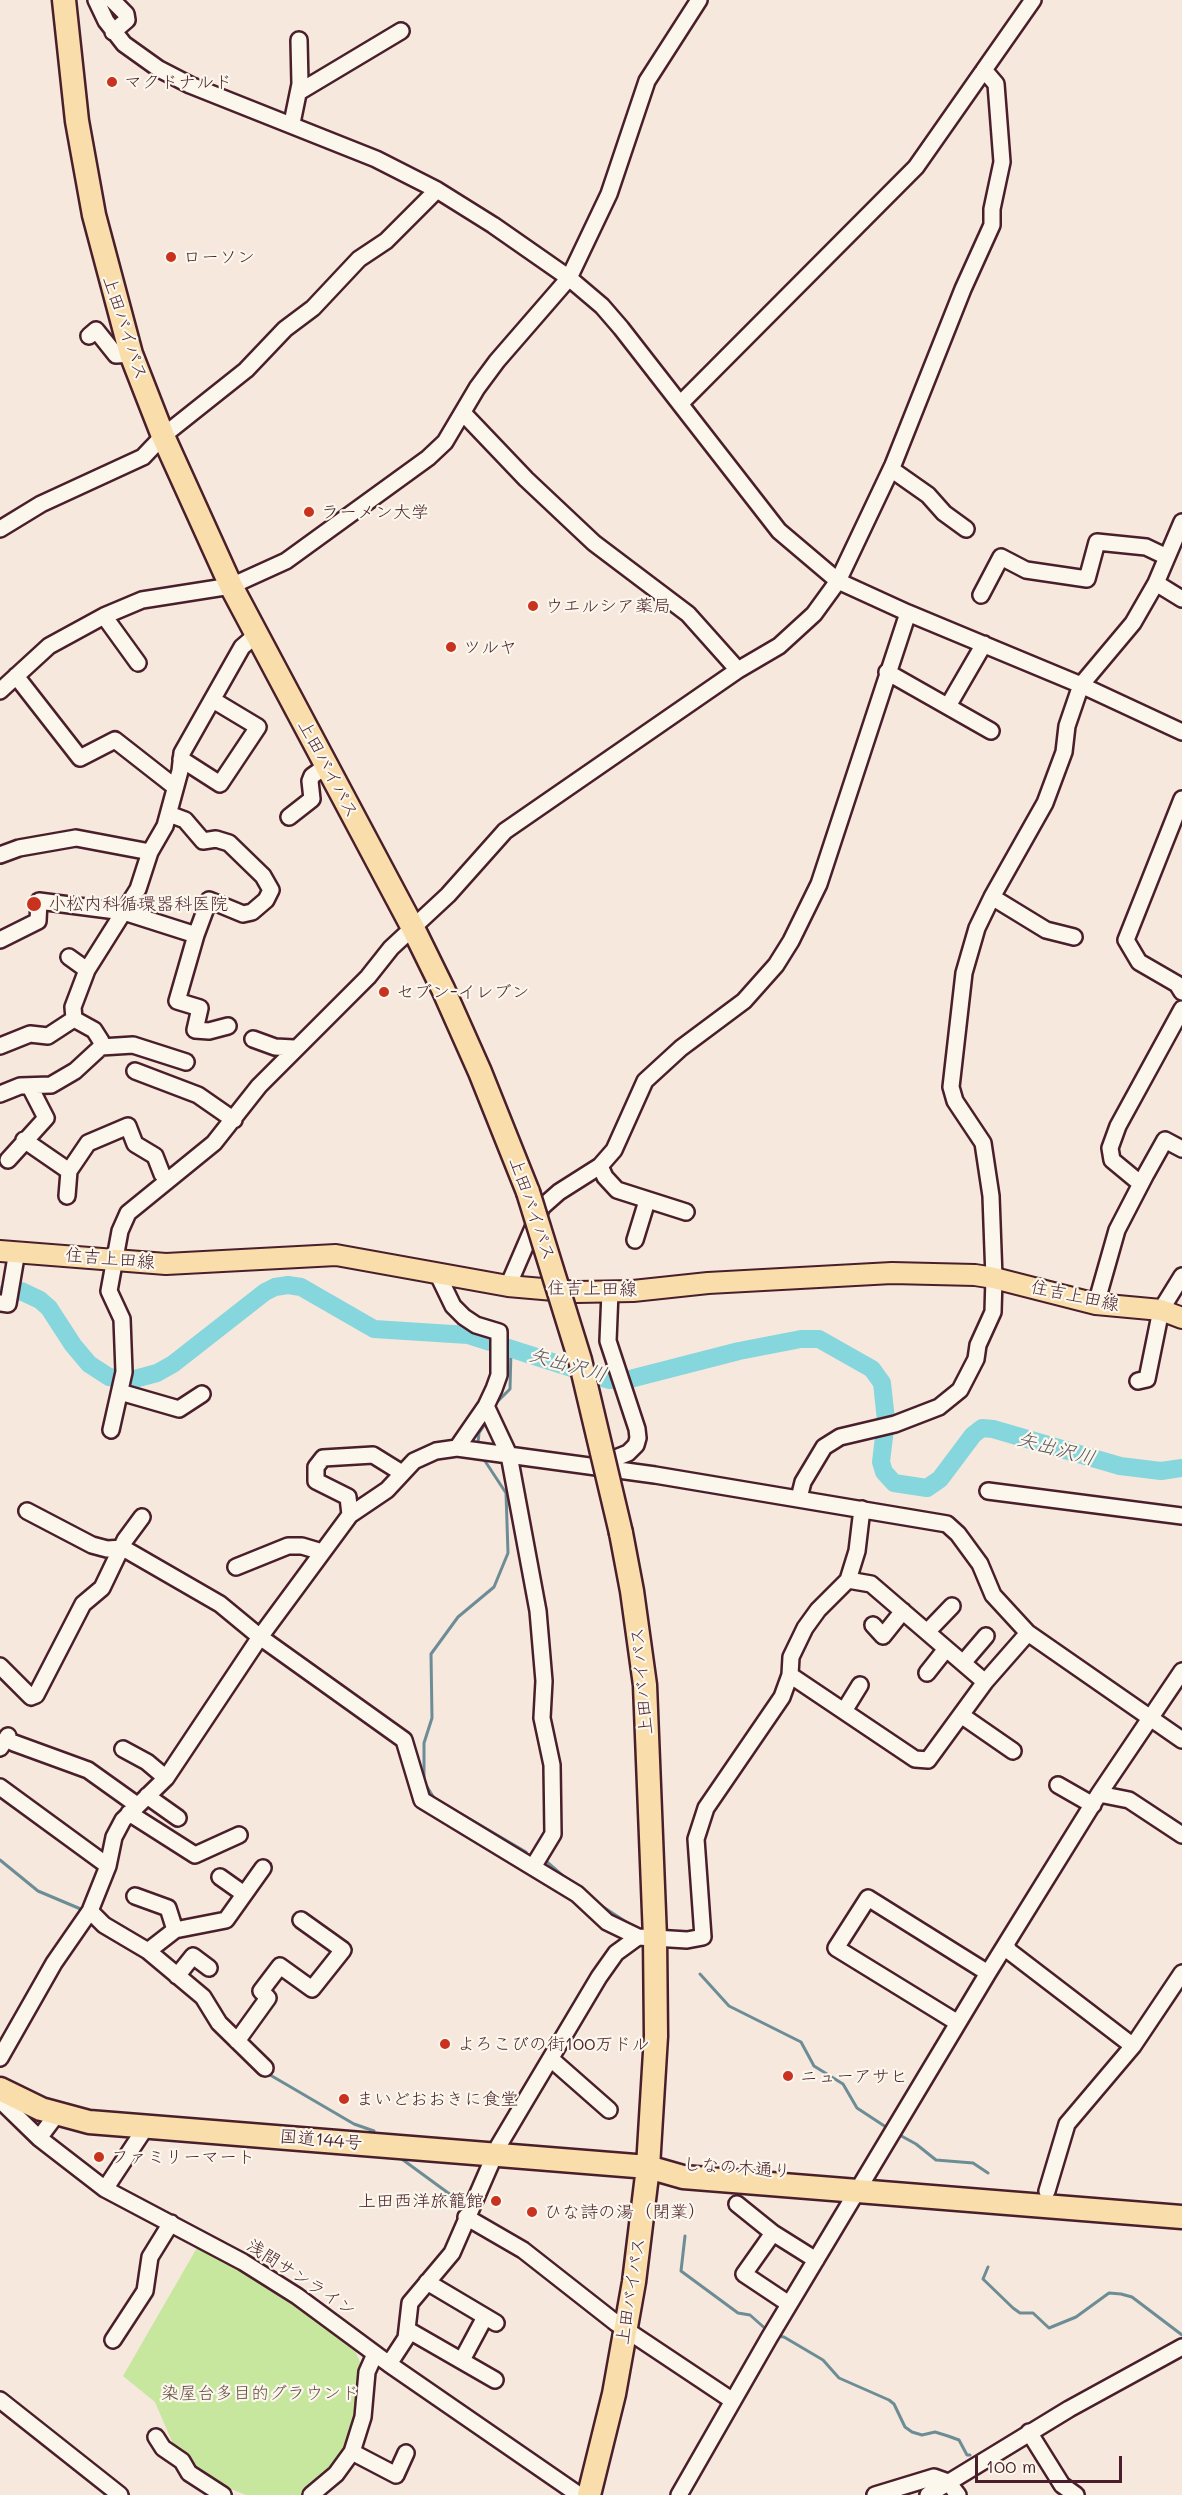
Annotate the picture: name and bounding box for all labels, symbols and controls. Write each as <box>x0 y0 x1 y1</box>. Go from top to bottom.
place label: マクドナルド <box>124 71 232 93</box>
marker: マクドナルド <box>105 75 119 89</box>
place label: ローソン <box>183 246 255 268</box>
marker: ローソン <box>164 250 178 264</box>
street label: 上田バイパス <box>98 273 152 383</box>
place label: ラーメン大学 <box>321 501 429 523</box>
marker: ラーメン大学 <box>302 505 316 519</box>
place label: ウエルシア薬局 <box>545 595 671 617</box>
marker: ウエルシア薬局 <box>526 599 540 613</box>
place label: ツルヤ <box>463 636 517 658</box>
marker: ツルヤ <box>444 640 458 654</box>
street label: 上田バイパス <box>293 716 363 822</box>
place label: 小松内科循環器科医院 <box>48 893 228 915</box>
marker: 小松内科循環器科医院 <box>25 895 43 913</box>
place label: セブン-イレブン <box>396 981 530 1003</box>
marker: セブン-イレブン <box>377 985 391 999</box>
street label: 上田バイパス <box>504 1154 560 1264</box>
street label: 住吉上田線 <box>64 1244 156 1274</box>
street label: 住吉上田線 <box>1029 1276 1121 1316</box>
street label: 住吉上田線 <box>547 1277 637 1301</box>
water label: 矢出沢川 <box>526 1342 610 1388</box>
water label: 矢出沢川 <box>1014 1427 1098 1471</box>
street label: 上田バイパス <box>627 1626 657 1736</box>
place label: よろこびの街100万ドル <box>457 2033 649 2055</box>
marker: よろこびの街100万ドル <box>438 2037 452 2051</box>
place label: ニューアサヒ <box>800 2065 908 2087</box>
marker: ニューアサヒ <box>781 2069 795 2083</box>
place label: まいどおおきに食堂 <box>356 2088 518 2110</box>
marker: まいどおおきに食堂 <box>337 2092 351 2106</box>
street label: 国道144号 <box>279 2126 363 2154</box>
place label: ファミリーマート <box>111 2146 255 2168</box>
marker: ファミリーマート <box>92 2150 106 2164</box>
street label: しなの木通り <box>682 2153 792 2183</box>
place label: 上田西洋旅籠館 <box>358 2190 484 2212</box>
marker: 上田西洋旅籠館 <box>489 2194 503 2208</box>
place label: ひな詩の湯（閉業） <box>544 2201 706 2223</box>
marker: ひな詩の湯（閉業） <box>525 2205 539 2219</box>
street label: 浅間サンライン <box>242 2235 360 2321</box>
street label: 上田バイパス <box>612 2236 650 2346</box>
park label: 染屋台多目的グラウンド <box>161 2382 359 2404</box>
scale bar <box>978 2444 1125 2482</box>
text: 100 m <box>986 2454 1036 2478</box>

